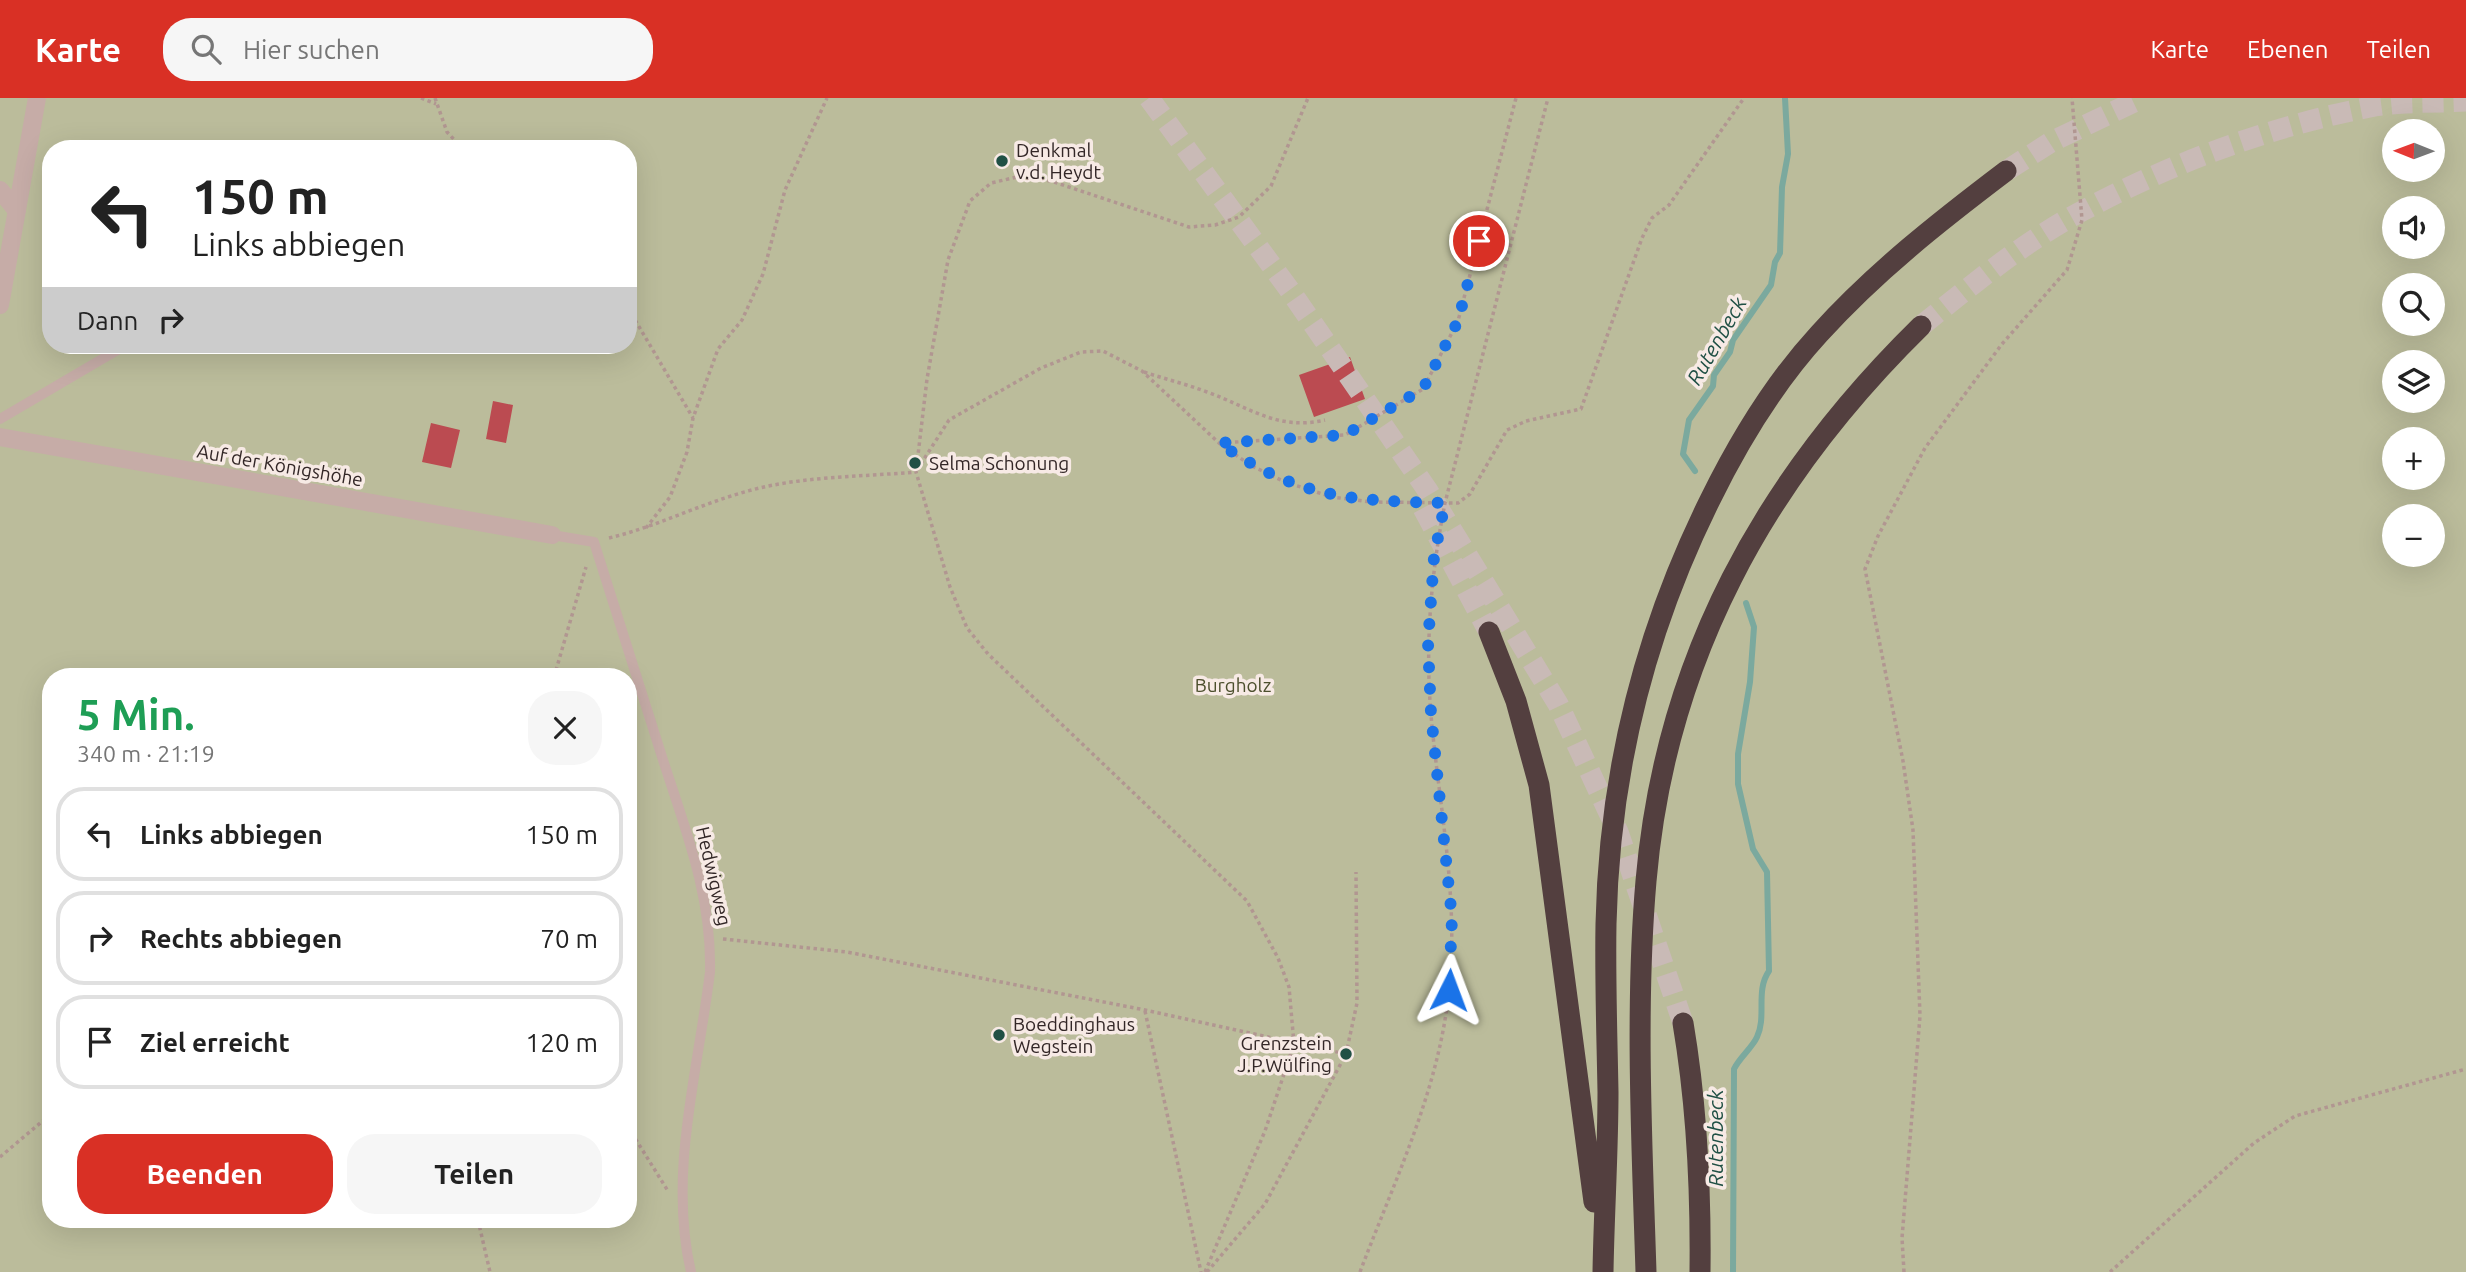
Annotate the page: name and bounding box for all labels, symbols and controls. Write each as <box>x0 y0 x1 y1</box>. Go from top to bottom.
search box <box>163 18 653 81</box>
icon: search <box>187 30 225 68</box>
text: Karte <box>35 31 121 68</box>
text: Hier suchen <box>243 35 380 64</box>
text: Karte <box>2150 36 2209 63</box>
text: Ebenen <box>2247 36 2328 63</box>
text: Teilen <box>2366 36 2431 63</box>
north arrow <box>2382 119 2445 182</box>
map controls <box>2382 119 2445 567</box>
place label: Denkmal v.d. Heydt <box>1016 139 1101 183</box>
marker: Denkmal v.d. Heydt <box>994 153 1010 169</box>
icon: left <box>77 168 168 259</box>
text: 150 m <box>192 168 329 223</box>
button: sound <box>2382 196 2445 259</box>
pin <box>1449 211 1509 271</box>
icon: arrive <box>1460 222 1498 260</box>
text: Links abbiegen <box>192 226 405 262</box>
button: search <box>2382 273 2445 336</box>
water label: Rutenbeck <box>1681 292 1751 389</box>
icon: right <box>152 301 190 339</box>
text: Dann <box>77 306 138 335</box>
button: layers <box>2382 350 2445 413</box>
button: + <box>2382 427 2445 490</box>
street label: Auf der Königshöhe <box>195 440 365 490</box>
place label: Selma Schonung <box>929 452 1069 474</box>
marker: Selma Schonung <box>907 455 923 471</box>
button: − <box>2382 504 2445 567</box>
park label: Burgholz <box>1195 674 1272 696</box>
text: 5 Min. <box>77 691 195 738</box>
button: close <box>528 691 602 765</box>
text: 340 m · 21:19 <box>77 741 215 766</box>
icon: left <box>81 815 119 853</box>
text: Links abbiegen <box>140 820 323 849</box>
text: 150 m <box>526 820 598 849</box>
street label: Hedwigweg <box>692 824 736 928</box>
icon: right <box>81 919 119 957</box>
text: Rechts abbiegen <box>140 924 342 953</box>
text: 70 m <box>540 924 598 953</box>
position arrow <box>1412 953 1486 1027</box>
place label: Boeddinghaus Wegstein <box>1013 1013 1135 1057</box>
icon: arrive <box>81 1023 119 1061</box>
marker: Boeddinghaus Wegstein <box>991 1027 1007 1043</box>
text: Ziel erreicht <box>140 1028 290 1057</box>
text: 120 m <box>526 1028 598 1057</box>
place label: Grenzstein J.P.Wülfing <box>1237 1032 1332 1076</box>
marker: Grenzstein J.P.Wülfing <box>1338 1046 1354 1062</box>
water label: Rutenbeck <box>1703 1089 1727 1187</box>
button: Beenden <box>77 1134 333 1214</box>
button: Teilen <box>347 1134 602 1214</box>

